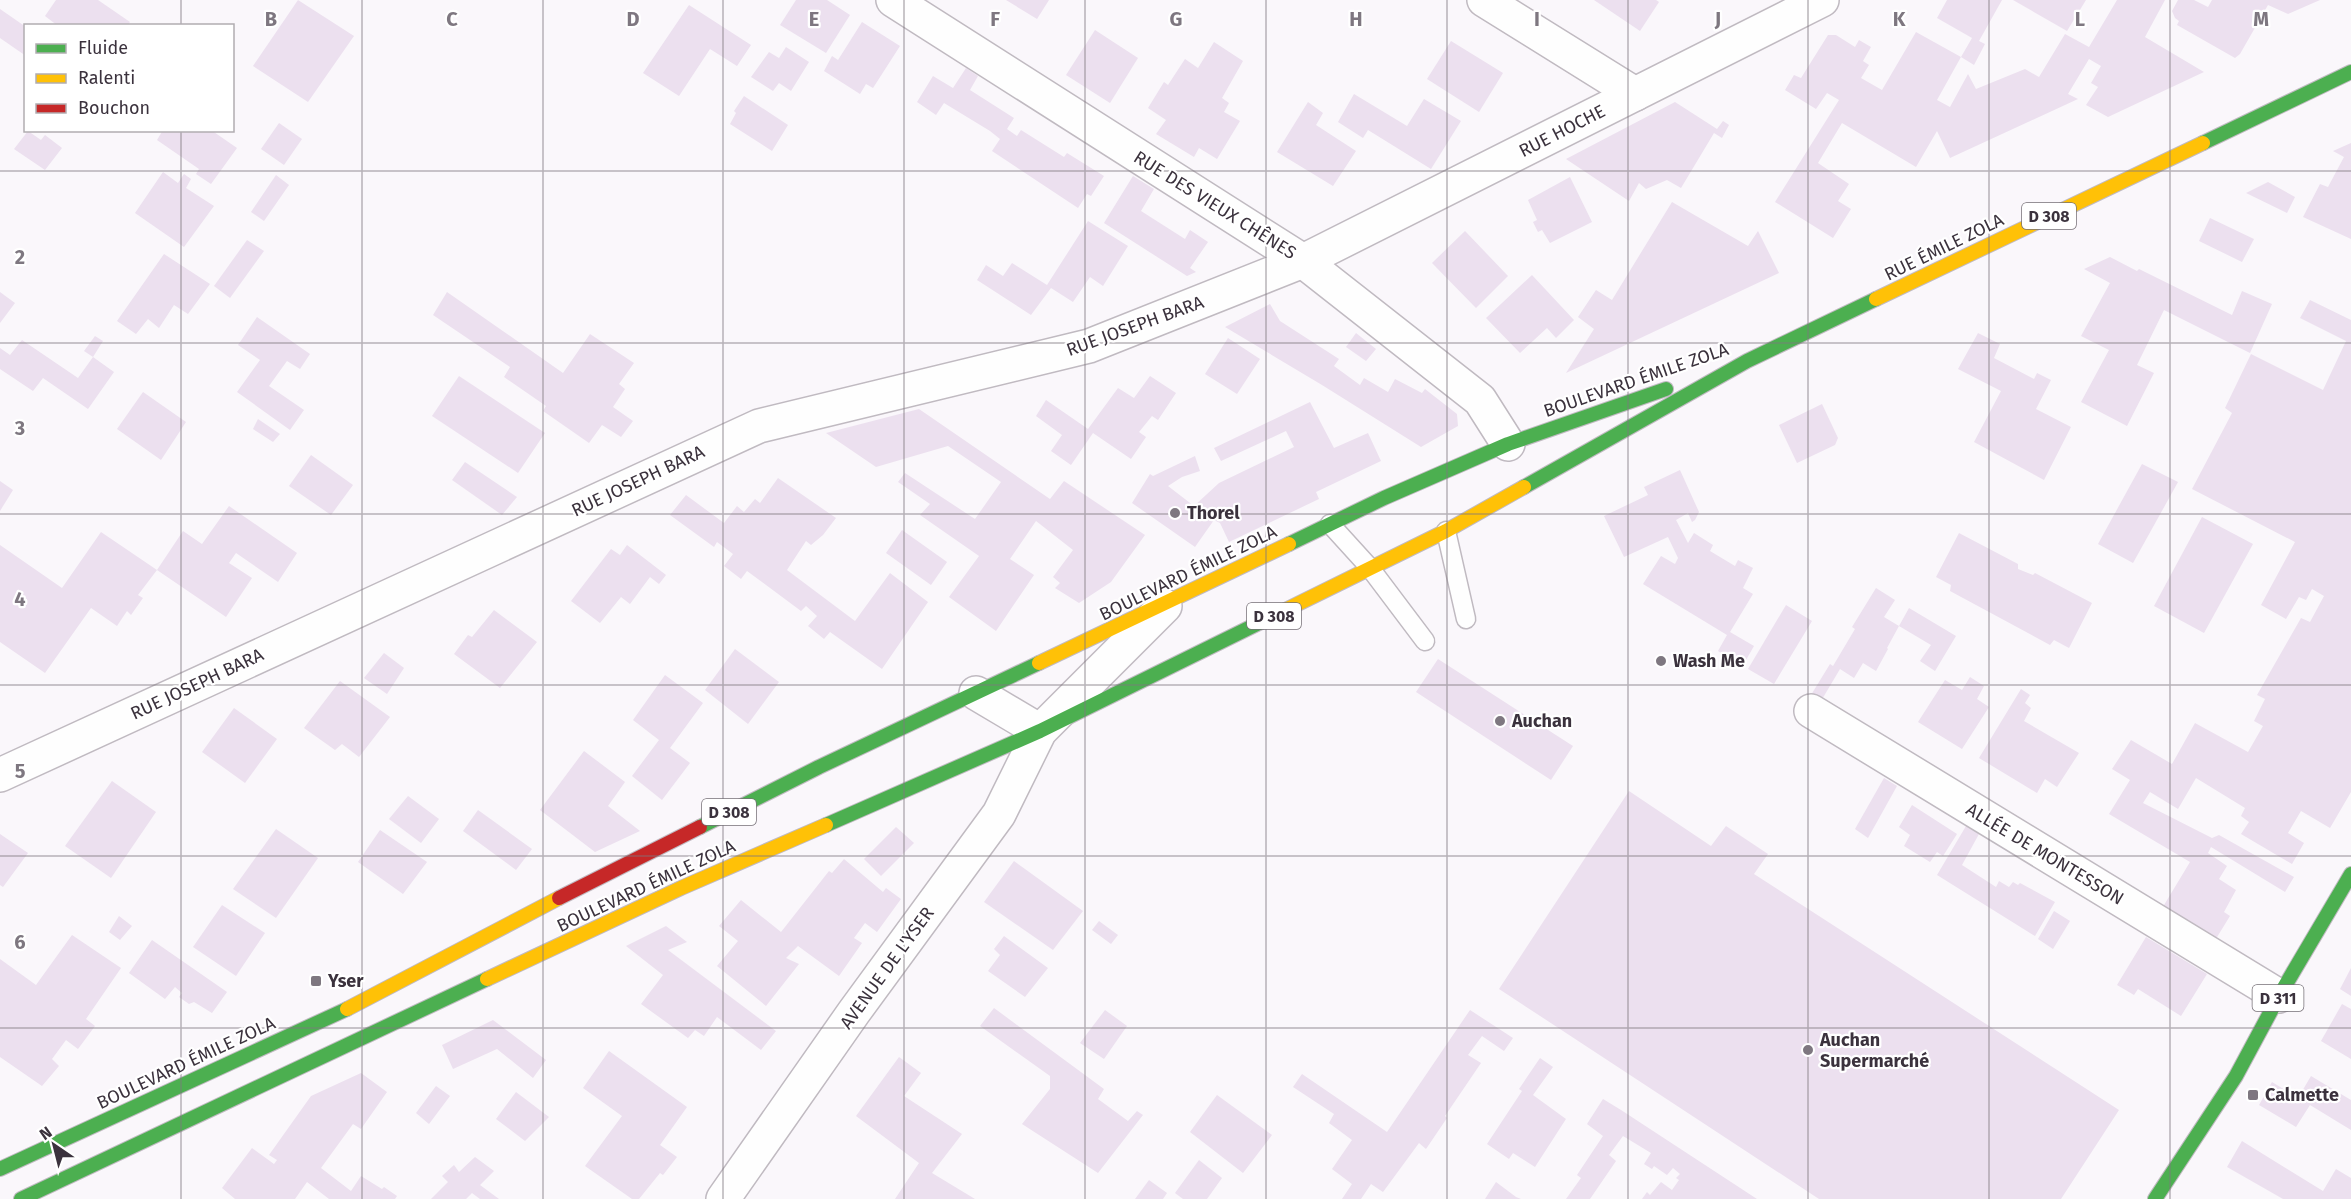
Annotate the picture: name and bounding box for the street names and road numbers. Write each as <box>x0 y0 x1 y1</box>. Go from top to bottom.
street label: RUE HOCHE <box>1515 100 1609 162</box>
street label: RUE DES VIEUX CHÊNES <box>1130 146 1300 264</box>
road number: D 308 <box>2022 203 2076 229</box>
street label: RUE ÉMILE ZOLA <box>1880 207 2008 285</box>
street label: RUE JOSEPH BARA <box>1063 291 1207 361</box>
street label: BOULEVARD ÉMILE ZOLA <box>1540 337 1732 422</box>
street label: RUE JOSEPH BARA <box>568 440 709 521</box>
street label: BOULEVARD ÉMILE ZOLA <box>1095 519 1281 625</box>
road number: D 308 <box>1247 603 1301 629</box>
street label: RUE JOSEPH BARA <box>127 643 268 724</box>
street label: ALLÉE DE MONTESSON <box>1962 797 2128 910</box>
road number: D 308 <box>702 799 756 825</box>
street label: BOULEVARD ÉMILE ZOLA <box>553 834 739 937</box>
street label: AVENUE DE L'YSER <box>835 903 939 1033</box>
road number: D 311 <box>2252 985 2304 1011</box>
street label: BOULEVARD ÉMILE ZOLA <box>93 1011 279 1114</box>

